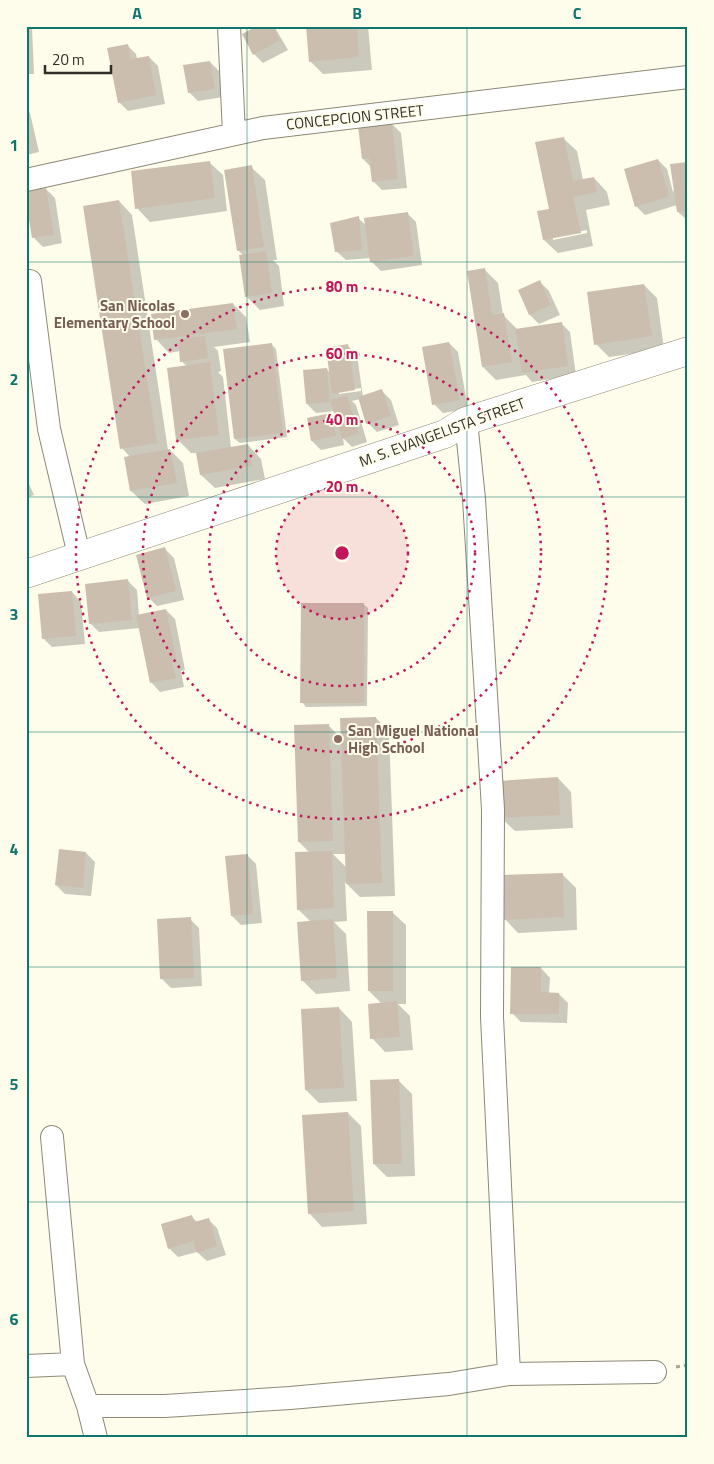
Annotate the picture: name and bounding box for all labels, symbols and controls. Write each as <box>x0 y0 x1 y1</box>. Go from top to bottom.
text: A <box>132 1 142 25</box>
text: B <box>352 1 362 25</box>
text: C <box>573 1 582 25</box>
scale bar <box>45 42 111 74</box>
text: 20 m <box>52 48 85 71</box>
street label: CONCEPCION STREET <box>285 98 425 136</box>
text: 1 <box>10 133 18 157</box>
text: 80 m <box>326 275 358 298</box>
place label: San Nicolas Elementary School <box>54 294 175 334</box>
marker: San Nicolas Elementary School <box>179 308 191 320</box>
text: 60 m <box>326 342 358 365</box>
text: 2 <box>10 367 18 391</box>
street label: M. S. EVANGELISTA STREET <box>356 391 528 473</box>
text: 40 m <box>326 408 358 431</box>
text: 20 m <box>326 475 358 498</box>
centre of rings <box>333 544 351 562</box>
text: 3 <box>10 602 18 626</box>
place label: San Miguel National High School <box>348 719 479 759</box>
marker: San Miguel National High School <box>332 733 344 745</box>
text: 4 <box>10 837 19 861</box>
text: 5 <box>10 1072 19 1096</box>
text: 6 <box>10 1307 19 1331</box>

